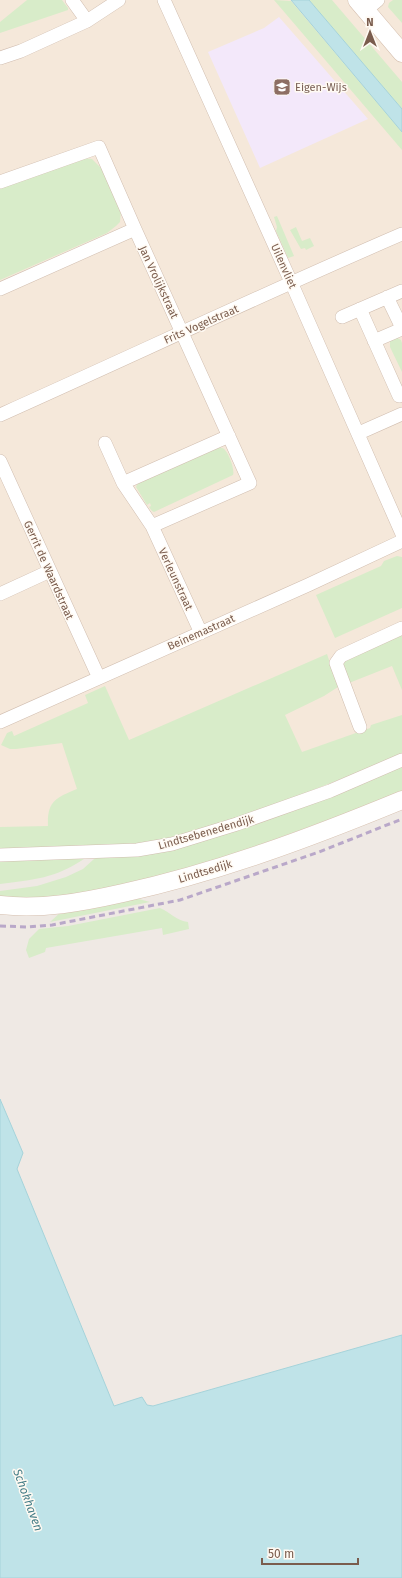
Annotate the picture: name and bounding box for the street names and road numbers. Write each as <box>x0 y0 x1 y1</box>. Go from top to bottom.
street label: Uilenvliet <box>268 242 299 291</box>
street label: Jan Vrolijkstraat <box>136 244 181 321</box>
street label: Frits Vogelstraat <box>162 302 241 347</box>
street label: Gerrit de Waardstraat <box>21 519 76 622</box>
street label: Verleunstraat <box>156 546 196 612</box>
street label: Beinemastraat <box>165 612 237 653</box>
street label: Lindtsebenedendijk <box>157 812 256 852</box>
street label: Lindtsedijk <box>177 857 234 886</box>

